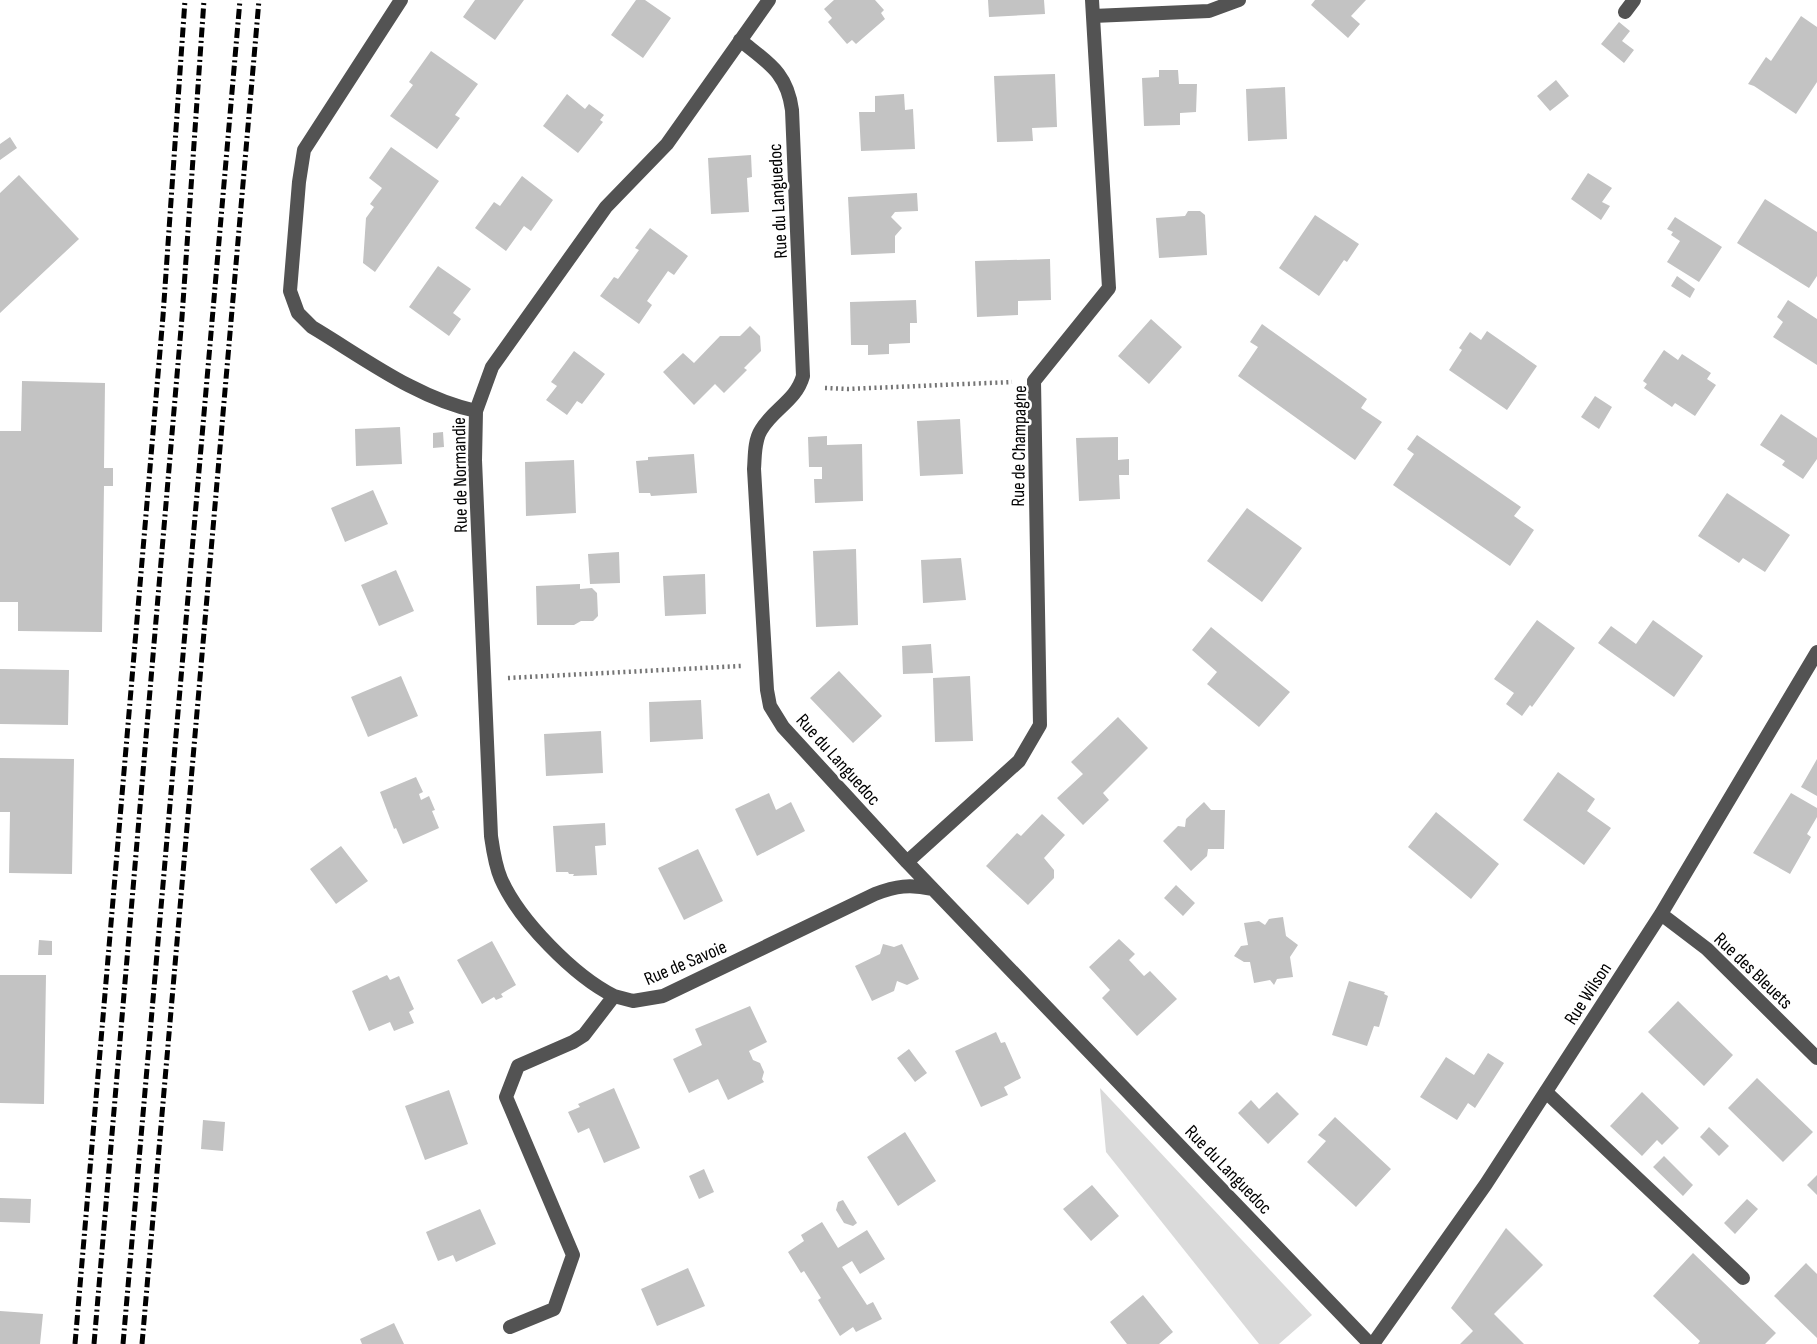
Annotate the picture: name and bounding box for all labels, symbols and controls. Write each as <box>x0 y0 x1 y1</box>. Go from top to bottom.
street label: Rue du Languedoc <box>764 143 793 259</box>
street label: Rue de Champagne <box>1007 385 1032 507</box>
street label: Rue de Normandie <box>448 417 473 533</box>
street label: Rue du Languedoc <box>791 709 885 811</box>
street label: Rue des Bleuets <box>1709 928 1797 1014</box>
street label: Rue de Savoie <box>641 936 730 991</box>
street label: Rue Wilson <box>1560 958 1617 1029</box>
street label: Rue du Languedoc <box>1180 1121 1276 1220</box>

